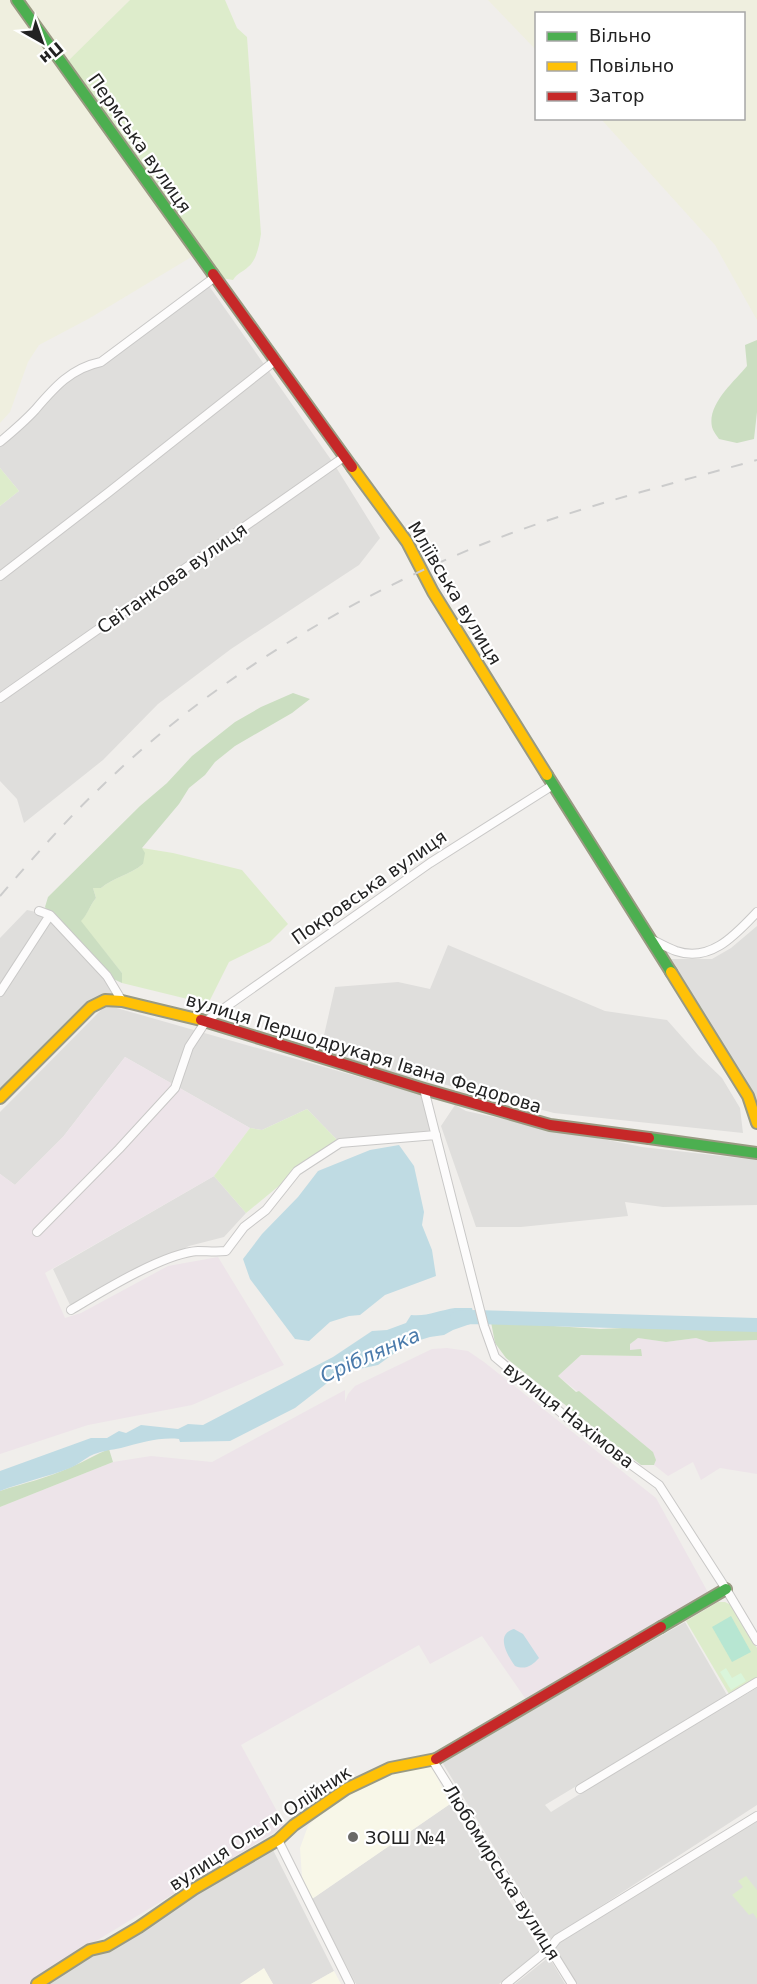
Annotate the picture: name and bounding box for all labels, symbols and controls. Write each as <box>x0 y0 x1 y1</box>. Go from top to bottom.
north arrow <box>12 12 72 72</box>
legend <box>535 12 745 120</box>
text: Вільно <box>589 25 651 46</box>
text: Пн <box>36 38 67 68</box>
text: Повільно <box>589 55 674 76</box>
street label: Пермська вулиця <box>84 69 196 217</box>
text: Затор <box>589 85 645 106</box>
street label: Світанкова вулиця <box>93 518 251 638</box>
street label: Мліївська вулиця <box>404 518 506 668</box>
street label: Покровська вулиця <box>288 826 450 948</box>
street label: вулиця Першодрукаря Івана Федорова <box>184 989 544 1117</box>
water label: Сріблянка <box>316 1322 424 1388</box>
street label: вулиця Нахімова <box>500 1358 638 1472</box>
street label: вулиця Ольги Олійник <box>165 1761 355 1895</box>
street label: Любомирська вулиця <box>439 1780 565 1964</box>
place label: ЗОШ №4 <box>365 1827 446 1848</box>
marker: ЗОШ №4 <box>346 1830 360 1844</box>

